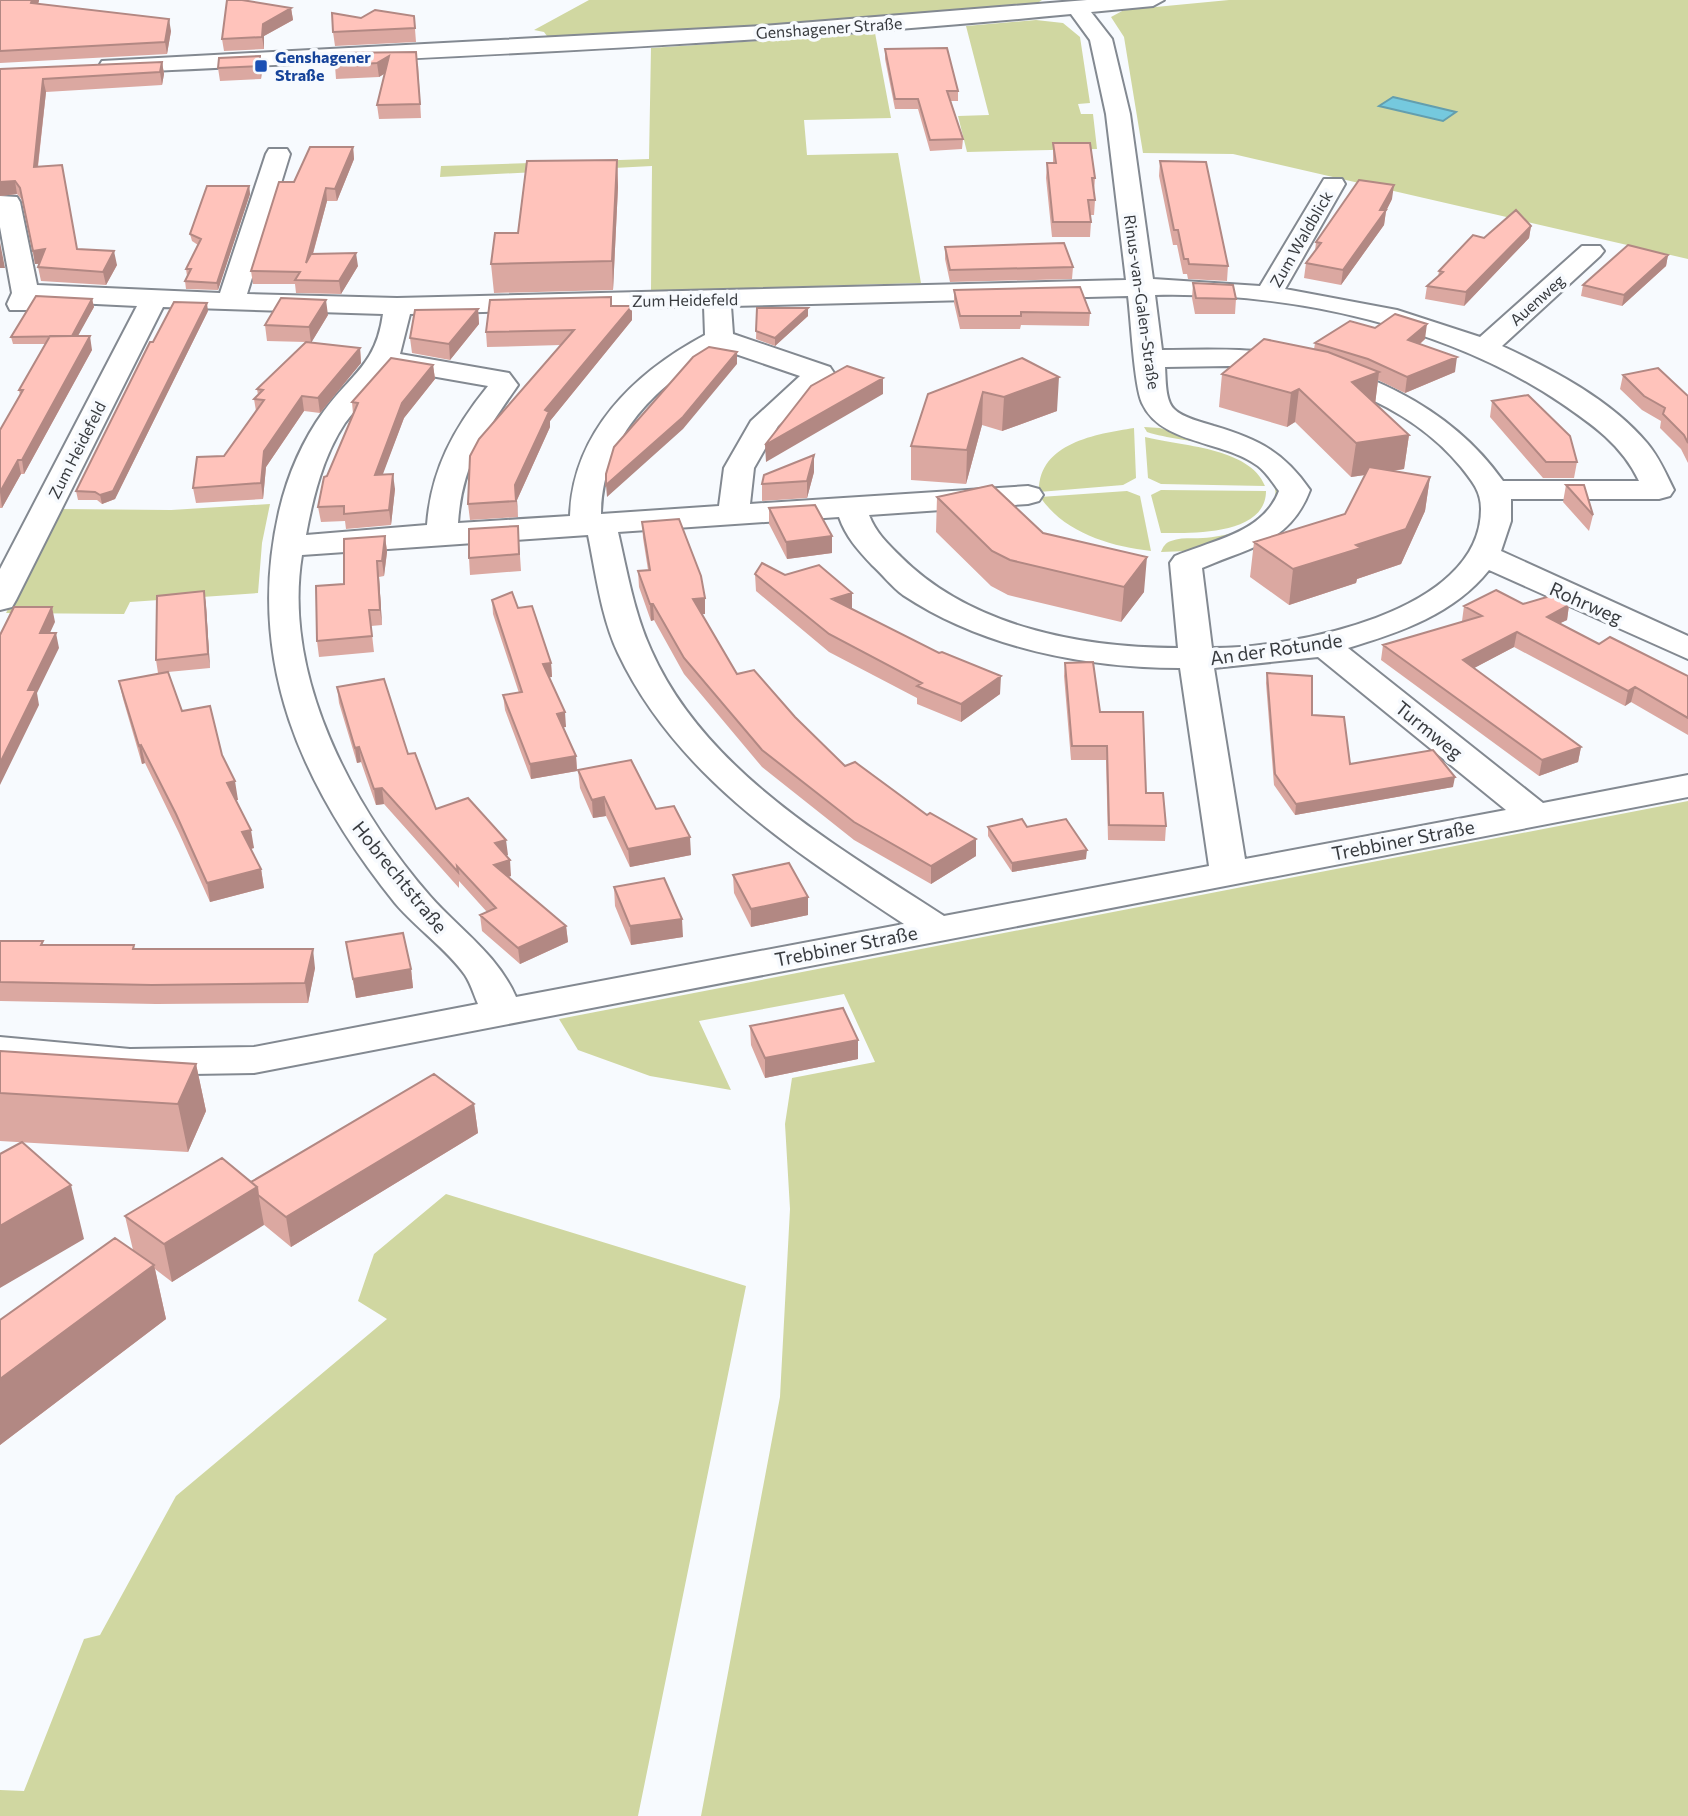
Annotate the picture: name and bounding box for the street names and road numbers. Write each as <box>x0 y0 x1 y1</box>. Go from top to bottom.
street label: Genshagener Straße <box>755 13 903 42</box>
street label: Zum Waldblick <box>1265 187 1336 290</box>
street label: Rinus-van-Galen-Straße <box>1121 213 1164 391</box>
street label: Auenweg <box>1505 270 1568 329</box>
street label: Zum Heidefeld <box>632 289 738 310</box>
street label: Zum Heidefeld <box>44 398 109 502</box>
street label: Rohrweg <box>1546 576 1626 629</box>
street label: An der Rotunde <box>1208 628 1344 669</box>
street label: Turmweg <box>1391 695 1468 764</box>
street label: Trebbiner Straße <box>1330 814 1476 865</box>
street label: Hobrechtstraße <box>348 816 453 937</box>
street label: Trebbiner Straße <box>773 920 919 971</box>

